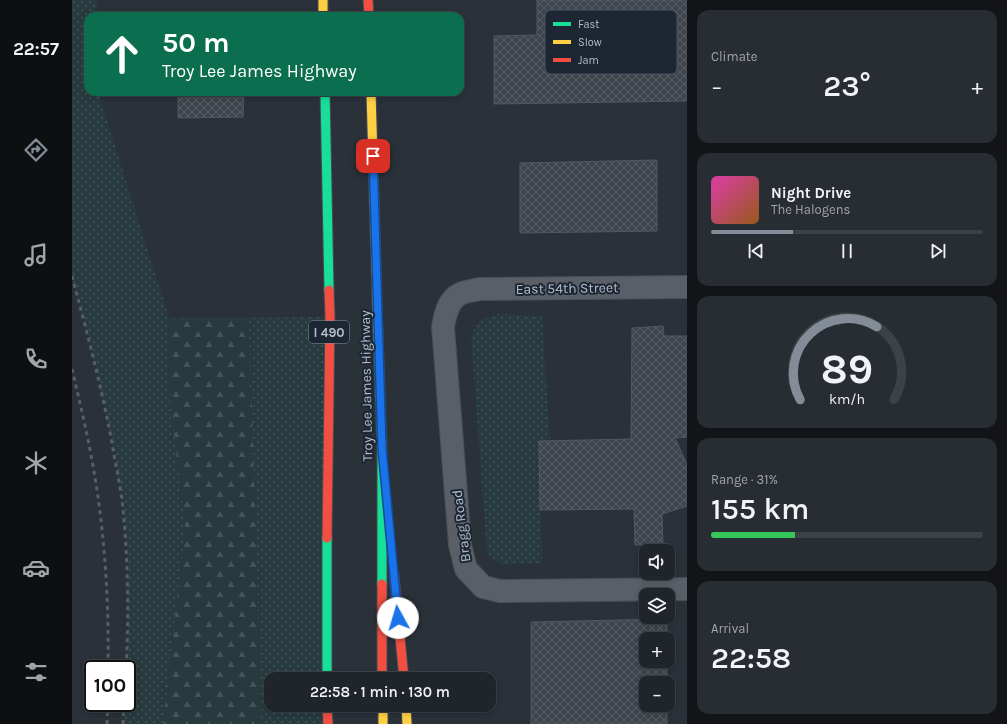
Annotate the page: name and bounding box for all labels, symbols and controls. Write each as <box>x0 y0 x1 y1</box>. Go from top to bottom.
legend <box>545 10 677 74</box>
text: Fast <box>578 18 599 31</box>
text: 50 m <box>162 26 230 59</box>
icon: ahead <box>96 28 148 80</box>
text: Slow <box>578 36 602 49</box>
text: 22:57 <box>13 38 59 60</box>
text: Climate <box>711 49 757 64</box>
text: Jam <box>578 54 599 67</box>
text: Troy Lee James Highway <box>162 60 357 82</box>
text: 23° <box>823 68 871 104</box>
text: − <box>711 74 723 100</box>
text: + <box>971 74 983 100</box>
icon: directions <box>22 136 50 164</box>
pin <box>356 139 390 173</box>
icon: arrive <box>362 145 384 167</box>
text: Night Drive <box>771 184 851 202</box>
text: The Halogens <box>771 202 850 217</box>
icon: previous <box>745 240 767 262</box>
icon: pause <box>836 240 858 262</box>
icon: next <box>927 240 949 262</box>
icon: music <box>22 241 50 269</box>
street label: East 54th Street <box>516 279 619 298</box>
street label: Troy Lee James Highway <box>357 310 376 462</box>
road number: I 490 <box>309 321 349 343</box>
icon: phone <box>22 345 50 373</box>
text: 89 <box>821 345 873 393</box>
text: km/h <box>829 391 865 408</box>
icon: climate <box>22 449 50 477</box>
text: Range · 31% <box>711 472 778 487</box>
street label: Bragg Road <box>449 489 474 563</box>
text: 155 km <box>711 491 809 527</box>
map controls <box>639 544 675 712</box>
button: sound <box>639 544 675 580</box>
icon: car <box>22 554 50 582</box>
button: layers <box>639 588 675 624</box>
position arrow <box>377 597 419 639</box>
text: Arrival <box>711 621 749 636</box>
button: + <box>639 632 675 668</box>
text: 22:58 <box>711 640 791 676</box>
icon: filters <box>22 658 50 686</box>
speed limit sign: 100 <box>84 660 136 712</box>
button: − <box>639 676 675 712</box>
text: 22:58 · 1 min · 130 m <box>310 683 450 701</box>

